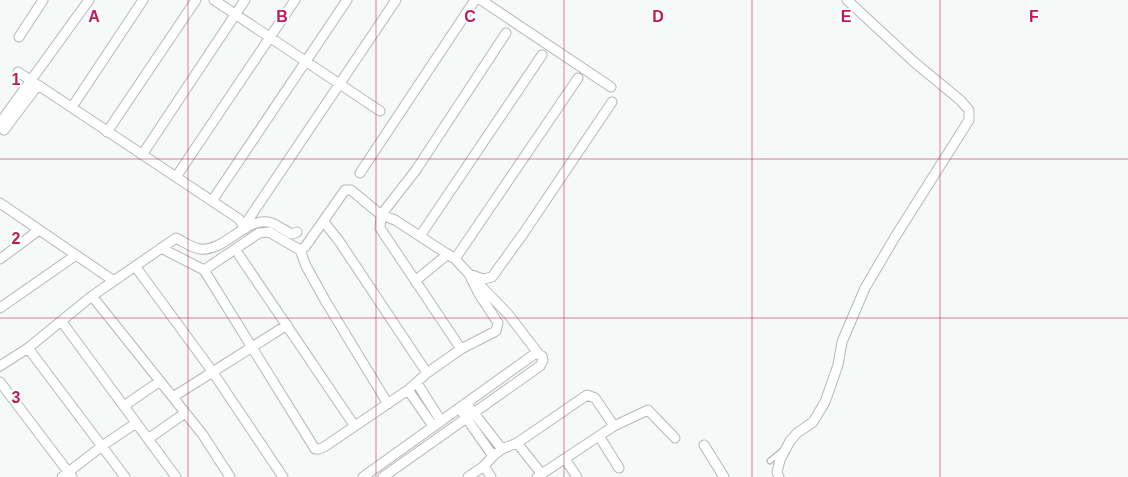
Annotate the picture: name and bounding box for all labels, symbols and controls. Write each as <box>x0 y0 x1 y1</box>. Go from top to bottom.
text: A <box>88 8 100 25</box>
text: B <box>276 8 288 25</box>
text: C <box>464 8 476 25</box>
text: D <box>652 8 664 25</box>
text: E <box>841 8 852 25</box>
text: F <box>1029 8 1039 25</box>
text: 1 <box>12 71 21 88</box>
text: 2 <box>12 230 21 247</box>
text: 3 <box>12 389 21 406</box>

